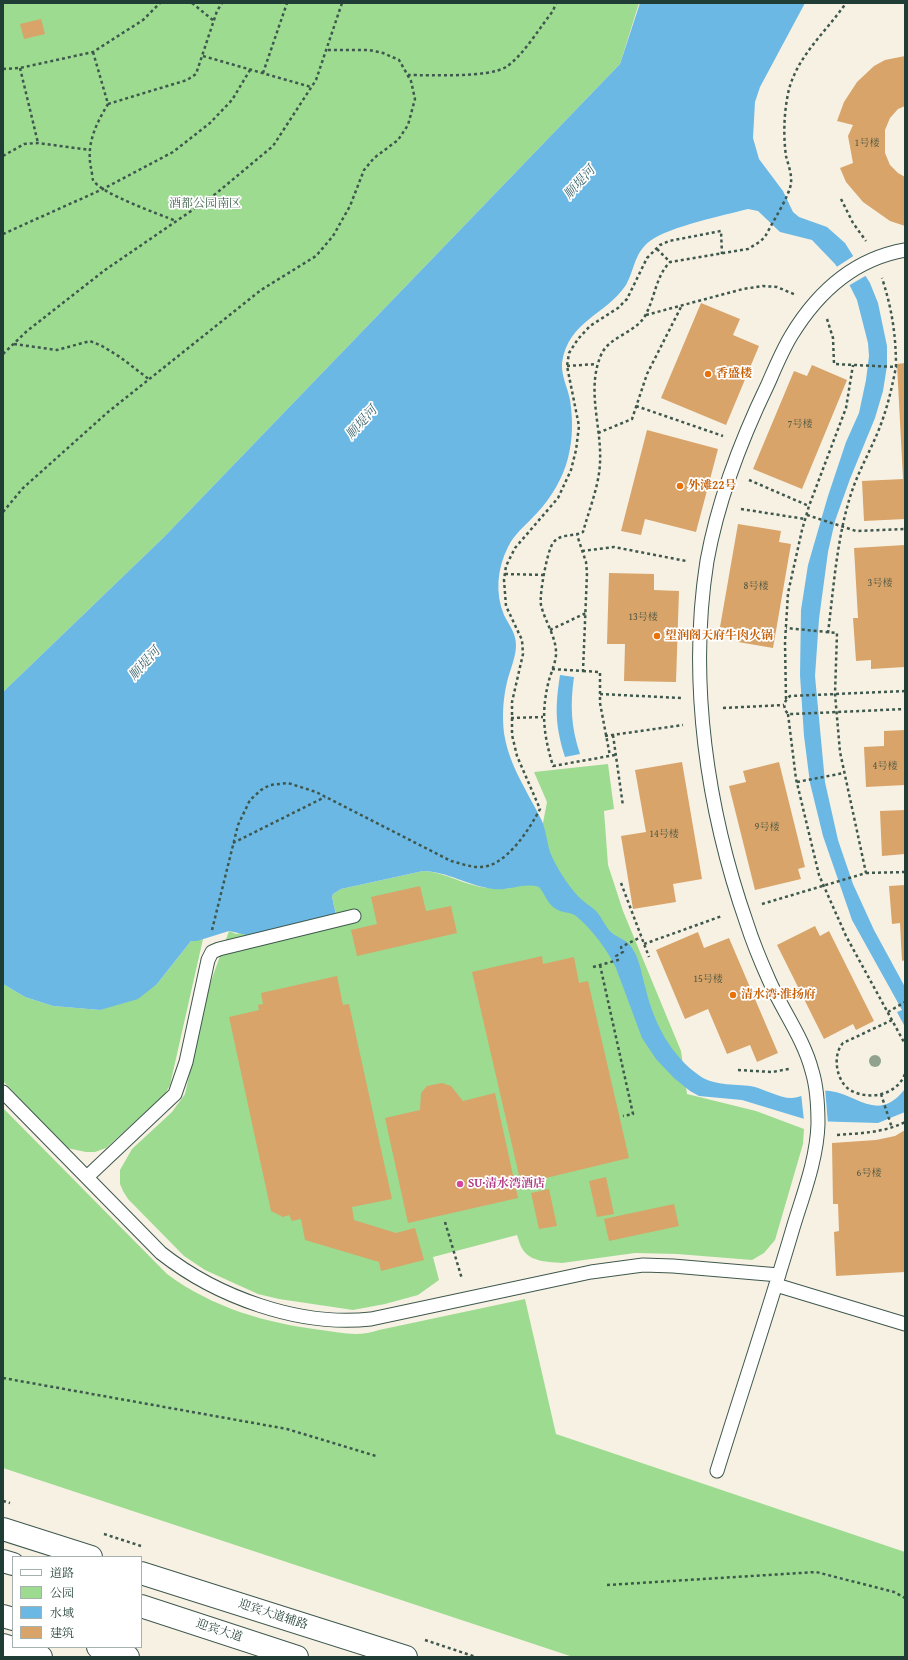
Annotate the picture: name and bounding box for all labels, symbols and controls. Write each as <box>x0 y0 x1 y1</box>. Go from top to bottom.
house number: 1号楼 <box>855 137 879 149</box>
water label: 顺堤河 <box>561 163 599 203</box>
park label: 酒都公园南区 <box>169 197 241 211</box>
place label: 香盛楼 <box>716 367 752 381</box>
marker: 香盛楼 <box>703 369 713 379</box>
water label: 顺堤河 <box>343 403 381 443</box>
house number: 7号楼 <box>788 418 812 430</box>
place label: 外滩22号 <box>688 479 736 493</box>
marker: 外滩22号 <box>675 481 685 491</box>
house number: 3号楼 <box>868 577 892 589</box>
house number: 8号楼 <box>744 580 768 592</box>
house number: 13号楼 <box>628 611 658 623</box>
place label: 望润阁天府牛肉火锅 <box>665 629 773 643</box>
marker: 望润阁天府牛肉火锅 <box>652 631 662 641</box>
water label: 顺堤河 <box>126 644 164 684</box>
house number: 4号楼 <box>873 760 897 772</box>
house number: 9号楼 <box>755 821 779 833</box>
house number: 14号楼 <box>649 828 679 840</box>
house number: 15号楼 <box>693 973 723 985</box>
place label: 清水湾·淮扬府 <box>741 988 816 1002</box>
marker: 清水湾·淮扬府 <box>728 990 738 1000</box>
house number: 6号楼 <box>857 1167 881 1179</box>
place label: SU·清水湾酒店 <box>468 1177 545 1191</box>
marker: SU·清水湾酒店 <box>455 1179 465 1189</box>
legend <box>12 1556 142 1648</box>
text: 道路 <box>50 1564 74 1581</box>
text: 公园 <box>50 1584 74 1601</box>
street label: 迎宾大道辅路 <box>237 1597 309 1633</box>
text: 水域 <box>50 1604 74 1621</box>
street label: 迎宾大道 <box>194 1617 244 1645</box>
text: 建筑 <box>50 1624 74 1641</box>

